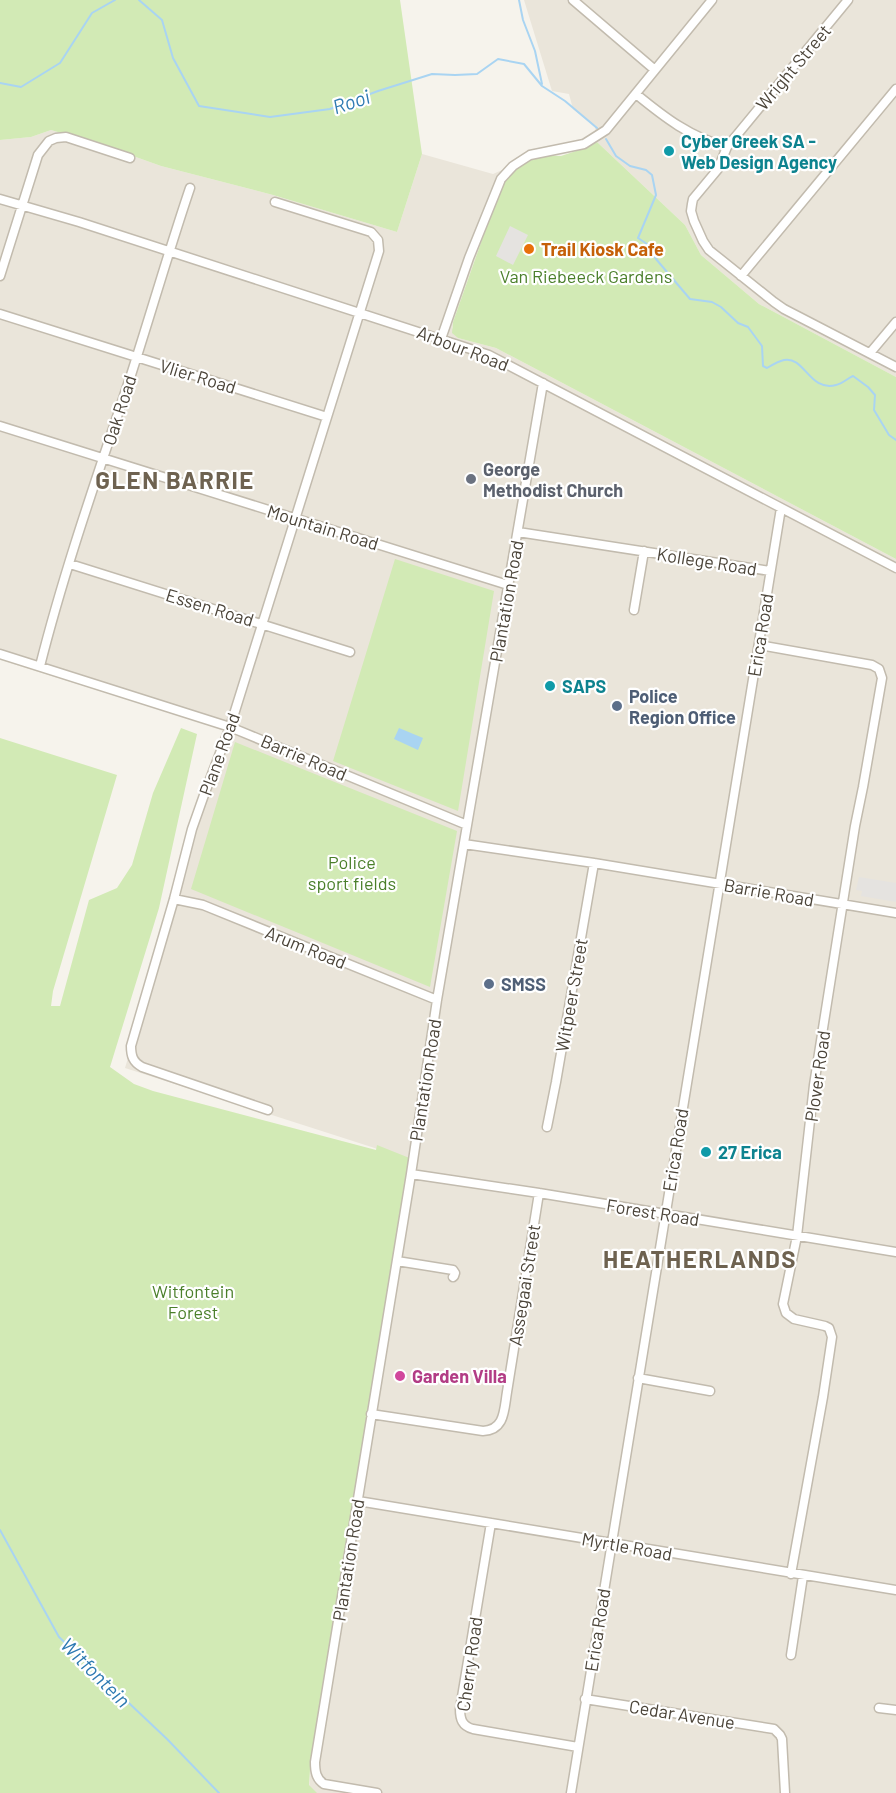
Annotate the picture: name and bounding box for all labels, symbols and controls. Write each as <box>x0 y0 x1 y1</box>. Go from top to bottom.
street label: Wright Street <box>751 20 835 114</box>
water label: Rooi <box>329 84 373 118</box>
place label: Cyber Greek SA - Web Design Agency <box>681 130 837 173</box>
marker: Cyber Greek SA - Web Design Agency <box>662 144 676 158</box>
place label: Trail Kiosk Cafe <box>541 238 664 260</box>
marker: Trail Kiosk Cafe <box>522 242 536 256</box>
park label: Van Riebeeck Gardens <box>500 265 672 287</box>
street label: Arbour Road <box>414 320 512 376</box>
street label: Vlier Road <box>157 354 239 398</box>
street label: Oak Road <box>97 372 141 448</box>
place label: George Methodist Church <box>483 458 623 501</box>
district label: GLEN BARRIE <box>95 465 255 494</box>
marker: George Methodist Church <box>464 472 478 486</box>
street label: Mountain Road <box>265 500 381 554</box>
street label: Plantation Road <box>484 538 528 664</box>
street label: Kollege Road <box>655 542 759 580</box>
street label: Essen Road <box>163 583 257 631</box>
street label: Erica Road <box>743 592 777 678</box>
place label: SAPS <box>562 675 607 697</box>
marker: SAPS <box>543 679 557 693</box>
place label: Police Region Office <box>629 685 736 728</box>
marker: Police Region Office <box>610 699 624 713</box>
street label: Plane Road <box>194 710 244 798</box>
street label: Barrie Road <box>258 729 350 785</box>
park label: Police sport fields <box>308 851 396 894</box>
street label: Barrie Road <box>722 873 816 911</box>
street label: Arum Road <box>262 921 350 973</box>
street label: Witpeer Street <box>550 936 592 1054</box>
place label: SMSS <box>501 973 546 995</box>
marker: SMSS <box>482 977 496 991</box>
street label: Plantation Road <box>404 1017 446 1143</box>
street label: Plover Road <box>800 1029 834 1123</box>
street label: Erica Road <box>658 1107 692 1193</box>
place label: 27 Erica <box>718 1141 782 1163</box>
marker: 27 Erica <box>699 1145 713 1159</box>
street label: Forest Road <box>605 1194 701 1230</box>
street label: Assegaai Street <box>504 1223 544 1347</box>
district label: HEATHERLANDS <box>603 1244 797 1273</box>
park label: Witfontein Forest <box>152 1280 234 1323</box>
place label: Garden Villa <box>412 1365 507 1387</box>
marker: Garden Villa <box>393 1369 407 1383</box>
street label: Plantation Road <box>327 1497 369 1623</box>
street label: Myrtle Road <box>580 1527 674 1565</box>
street label: Erica Road <box>580 1587 614 1673</box>
street label: Cherry Road <box>451 1615 487 1713</box>
water label: Witfontein <box>56 1632 136 1712</box>
street label: Cedar Avenue <box>627 1695 737 1733</box>

